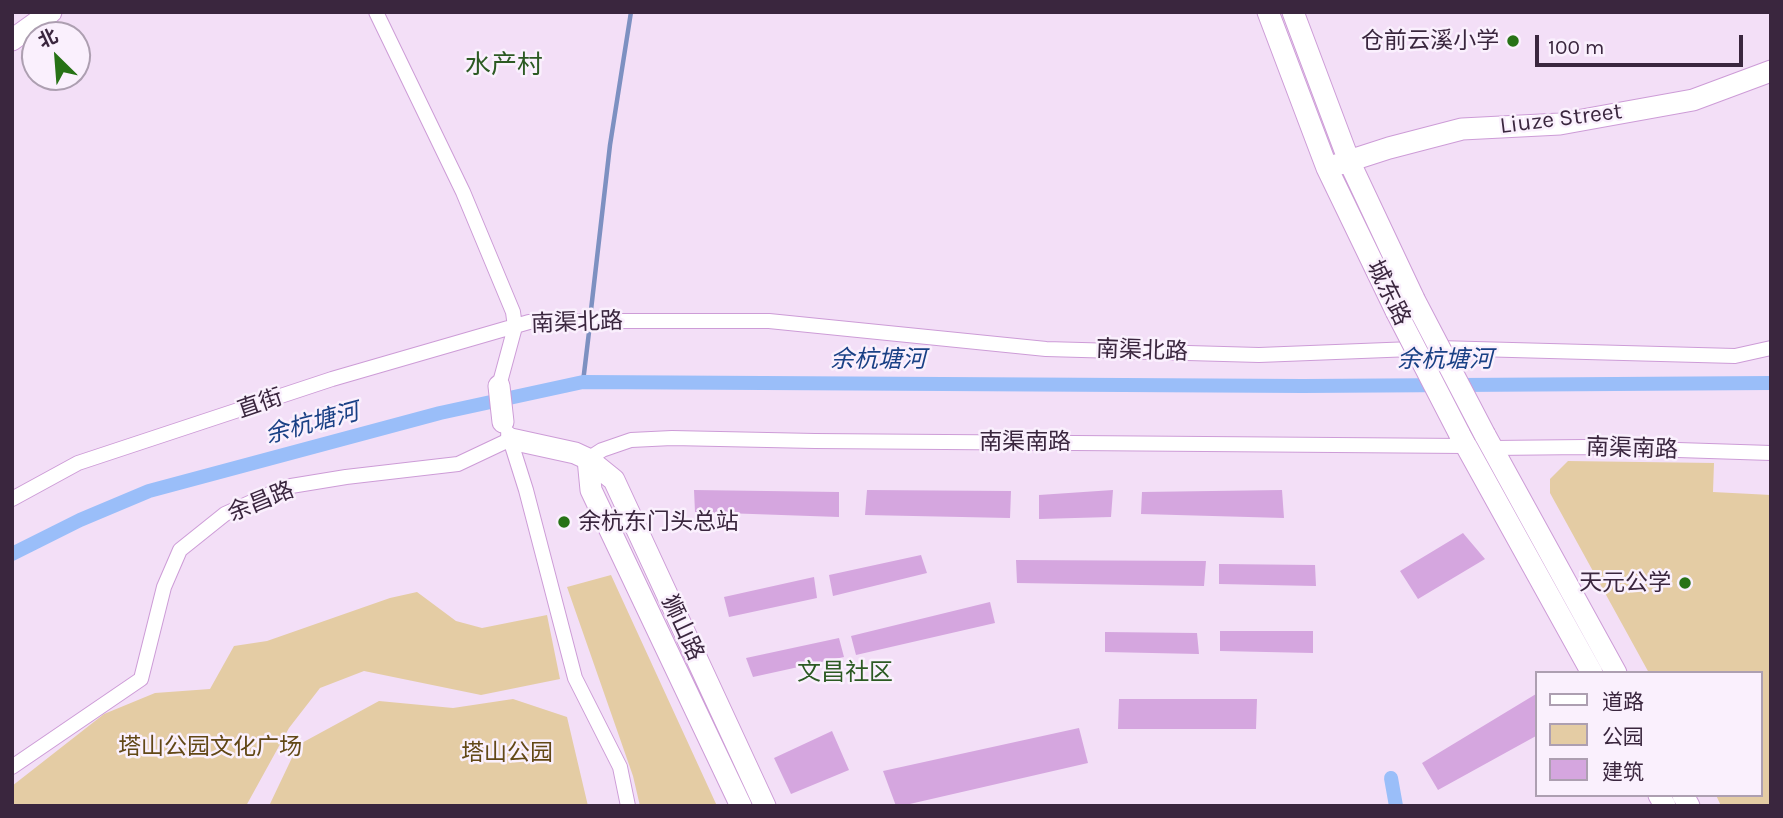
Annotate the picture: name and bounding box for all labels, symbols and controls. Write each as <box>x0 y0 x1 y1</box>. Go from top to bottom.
north arrow <box>21 21 91 91</box>
scale bar <box>1538 21 1746 65</box>
text: 北 <box>35 25 61 53</box>
place label: 仓前云溪小学 <box>1361 27 1499 55</box>
marker: 仓前云溪小学 <box>1505 33 1521 49</box>
text: 100 m <box>1548 35 1605 59</box>
district label: 水产村 <box>465 50 543 82</box>
street label: Liuze Street <box>1498 98 1624 140</box>
street label: 城东路 <box>1360 256 1416 330</box>
street label: 南渠北路 <box>531 308 623 338</box>
street label: 南渠北路 <box>1096 336 1188 366</box>
water label: 余杭塘河 <box>830 346 926 374</box>
water label: 余杭塘河 <box>1397 346 1493 374</box>
street label: 直街 <box>234 383 286 425</box>
water label: 余杭塘河 <box>262 398 362 450</box>
street label: 南渠南路 <box>979 428 1071 456</box>
street label: 南渠南路 <box>1586 434 1678 464</box>
street label: 余昌路 <box>224 476 298 528</box>
place label: 余杭东门头总站 <box>578 508 739 536</box>
marker: 余杭东门头总站 <box>556 514 572 530</box>
place label: 天元公学 <box>1579 569 1671 597</box>
marker: 天元公学 <box>1677 575 1693 591</box>
street label: 狮山路 <box>655 591 709 665</box>
district label: 文昌社区 <box>797 659 893 687</box>
legend <box>1534 671 1762 797</box>
text: 道路 <box>1602 690 1644 714</box>
text: 公园 <box>1602 725 1644 749</box>
park label: 塔山公园文化广场 <box>118 733 302 761</box>
park label: 塔山公园 <box>461 739 553 767</box>
text: 建筑 <box>1602 760 1644 784</box>

